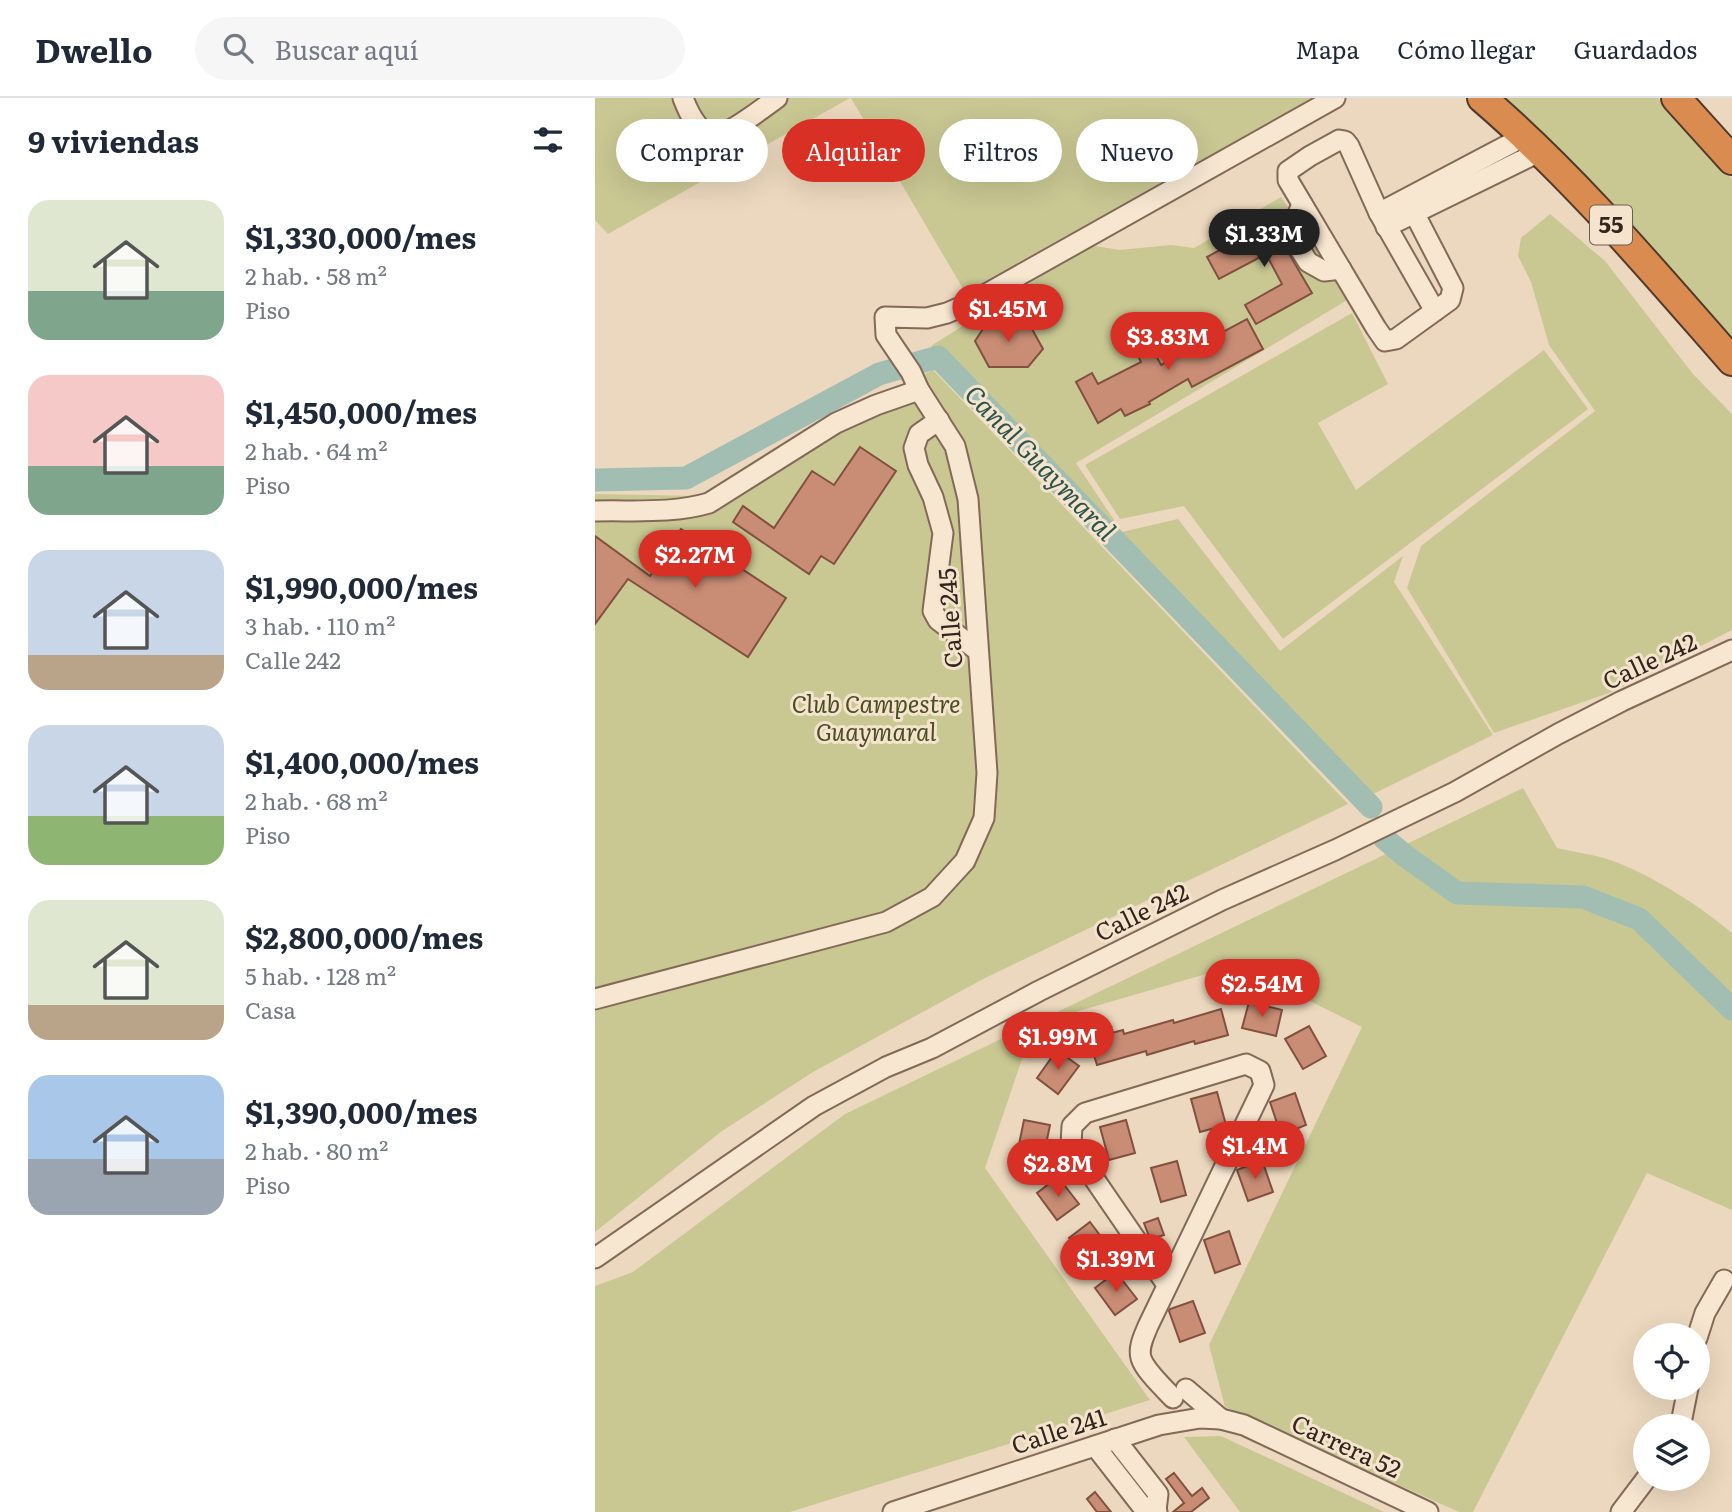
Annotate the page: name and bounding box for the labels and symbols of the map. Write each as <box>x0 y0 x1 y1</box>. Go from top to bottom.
road number: 55 <box>1590 206 1632 244</box>
pin: $1.33M <box>1207 209 1321 269</box>
pin: $1.45M <box>951 285 1065 344</box>
pin: $3.83M <box>1111 313 1225 372</box>
water label: Canal Guaymaral <box>957 374 1127 549</box>
pin: $2.27M <box>638 531 752 590</box>
street label: Calle 245 <box>928 567 969 669</box>
street label: Calle 242 <box>1596 623 1702 697</box>
park label: Club Campestre Guaymaral <box>792 685 960 748</box>
street label: Calle 242 <box>1088 873 1194 948</box>
pin: $2.54M <box>1205 960 1319 1019</box>
pin: $1.99M <box>1001 1012 1115 1072</box>
pin: $1.4M <box>1206 1122 1304 1181</box>
pin: $2.8M <box>1009 1140 1107 1199</box>
pin: $1.39M <box>1059 1234 1173 1294</box>
street label: Calle 241 <box>1006 1398 1110 1461</box>
street label: Carrera 52 <box>1287 1404 1408 1485</box>

